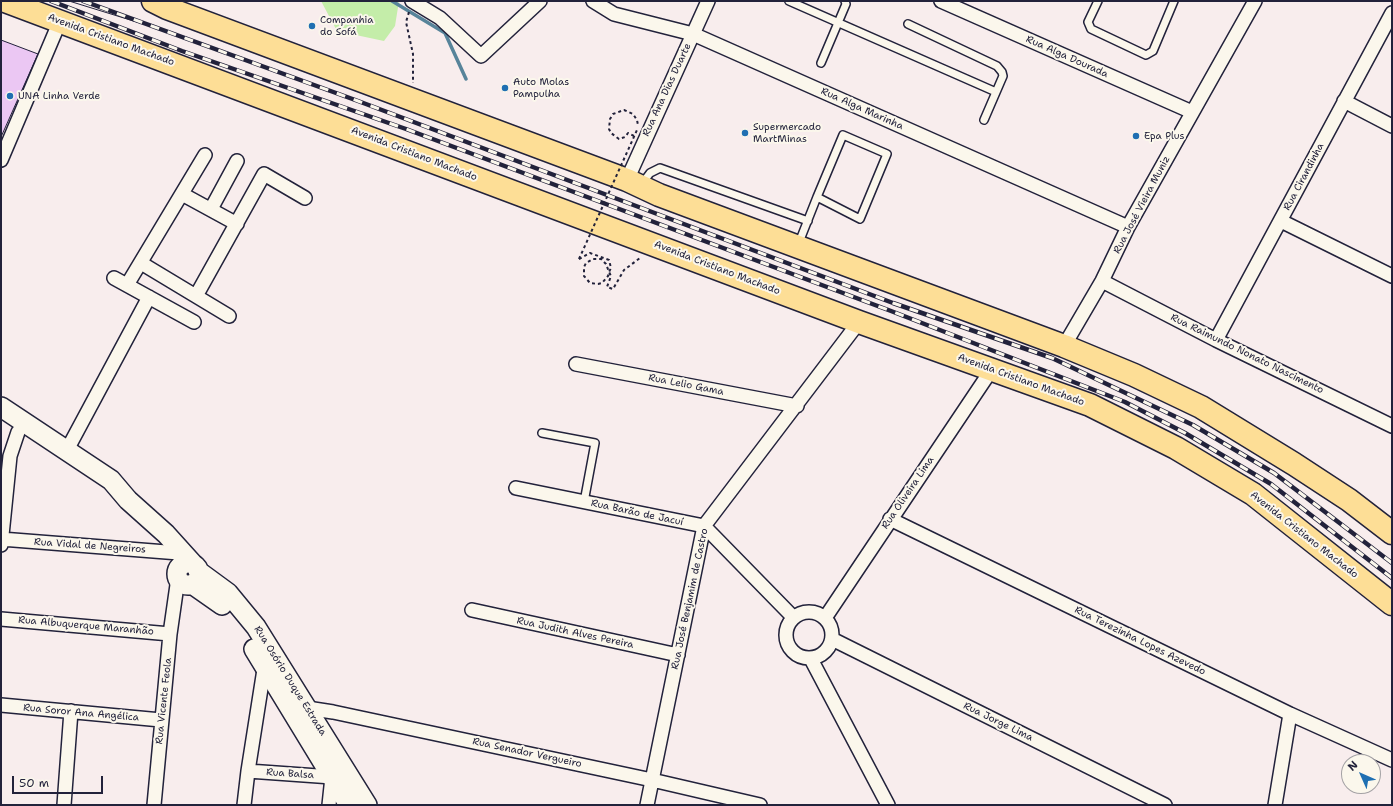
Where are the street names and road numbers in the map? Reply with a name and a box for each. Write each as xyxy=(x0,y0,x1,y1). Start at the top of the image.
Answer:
street label: Avenida Cristiano Machado xyxy=(46,11,176,69)
street label: Rua Alga Dourada xyxy=(1024,33,1110,81)
street label: Rua Ana Dias Duarte xyxy=(640,42,694,138)
street label: Rua Alga Marinha xyxy=(819,85,905,133)
street label: Avenida Cristiano Machado xyxy=(349,124,479,184)
street label: Rua Cirandinha xyxy=(1281,141,1327,213)
street label: Rua José Vieira Muniz xyxy=(1111,154,1173,256)
street label: Avenida Cristiano Machado xyxy=(652,238,782,298)
street label: Rua Raimundo Nonato Nascimento xyxy=(1168,312,1326,396)
street label: Avenida Cristiano Machado xyxy=(956,351,1086,409)
street label: Rua Lelio Gama xyxy=(647,372,725,398)
street label: Rua Oliveira Lima xyxy=(879,455,937,531)
street label: Avenida Cristiano Machado xyxy=(1248,489,1360,581)
street label: Rua Barão de Jacuí xyxy=(590,497,684,529)
street label: Rua José Benjamim de Castro xyxy=(669,527,711,671)
street label: Rua Vidal de Negreiros xyxy=(34,536,146,556)
street label: Rua Terezinha Lopes Azevedo xyxy=(1073,604,1207,678)
street label: Rua Albuquerque Maranhão xyxy=(18,614,154,638)
street label: Rua Judith Alves Pereira xyxy=(515,615,635,651)
street label: Rua Osório Duque Estrada xyxy=(251,624,329,738)
street label: Rua Vicente Feola xyxy=(153,657,175,745)
street label: Rua Jorge Lima xyxy=(961,700,1035,744)
street label: Rua Soror Ana Angélica xyxy=(23,702,139,724)
street label: Rua Senador Vergueiro xyxy=(471,736,583,770)
street label: Rua Balsa xyxy=(266,766,314,782)

